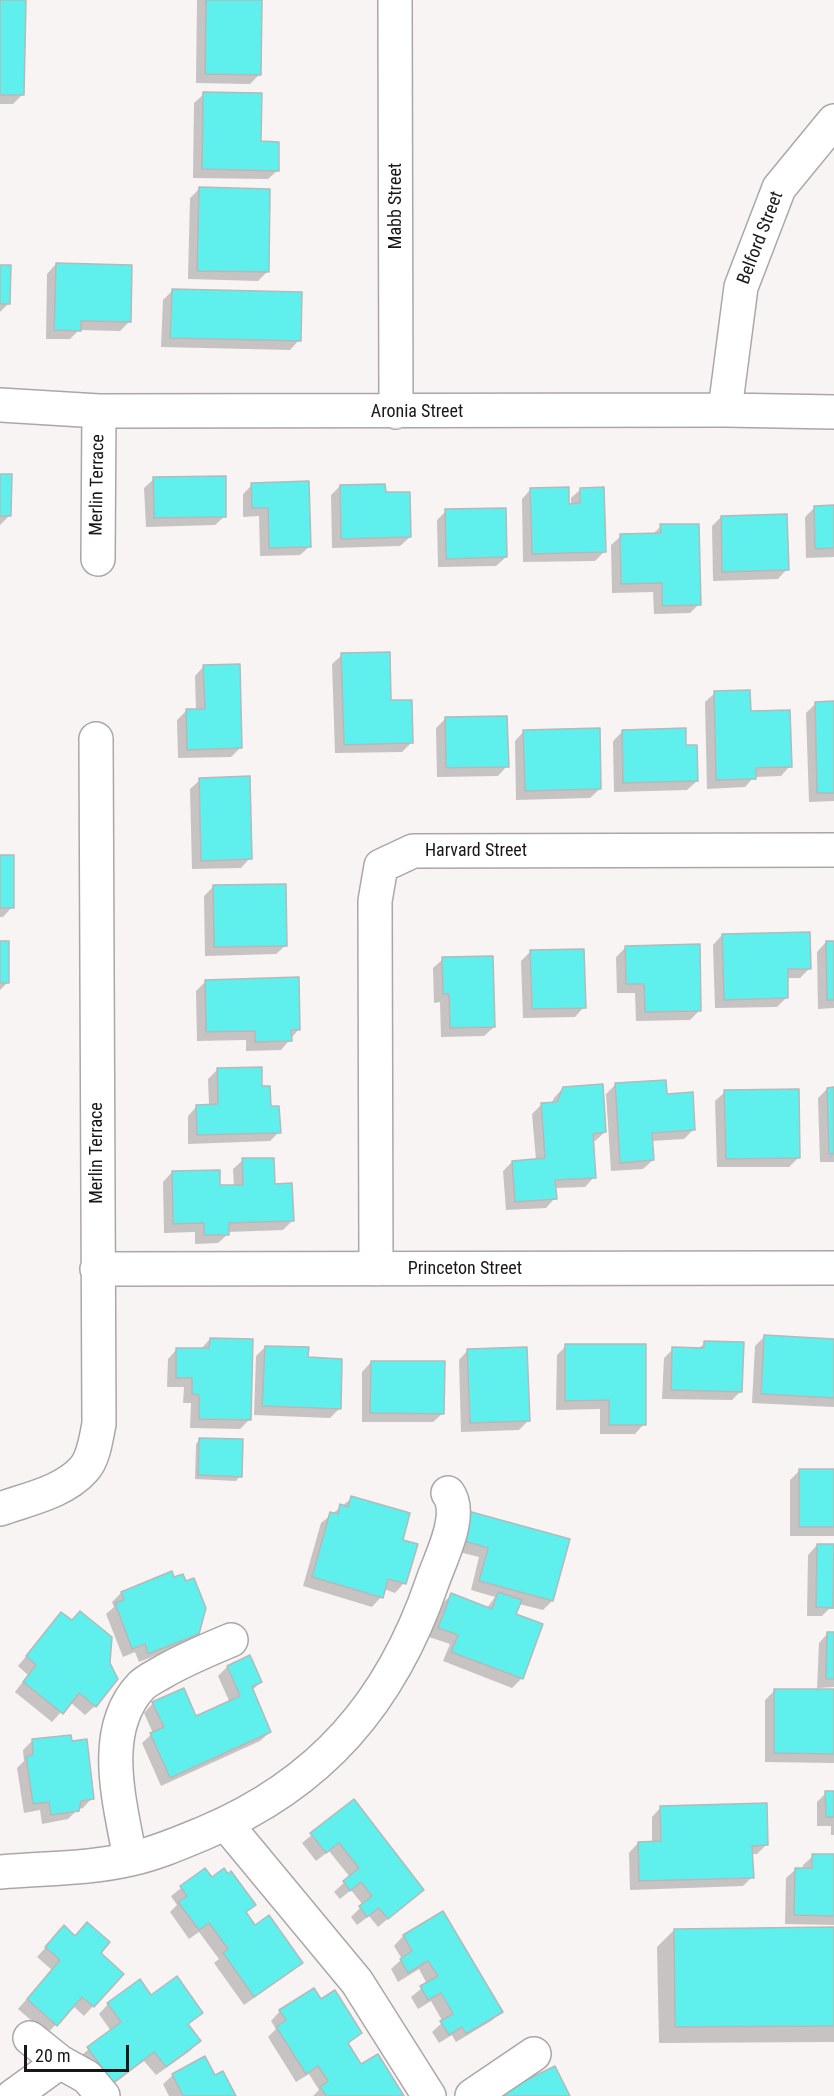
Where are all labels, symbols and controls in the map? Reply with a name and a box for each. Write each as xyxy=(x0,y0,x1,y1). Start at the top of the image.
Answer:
street label: Mabb Street xyxy=(385,163,407,249)
street label: Belford Street xyxy=(733,189,789,287)
street label: Aronia Street xyxy=(371,401,463,423)
street label: Merlin Terrace xyxy=(86,434,110,536)
street label: Harvard Street xyxy=(425,840,527,862)
street label: Merlin Terrace xyxy=(86,1102,108,1204)
street label: Princeton Street xyxy=(408,1258,522,1280)
scale bar xyxy=(27,2033,132,2071)
text: 20 m xyxy=(35,2045,70,2066)

